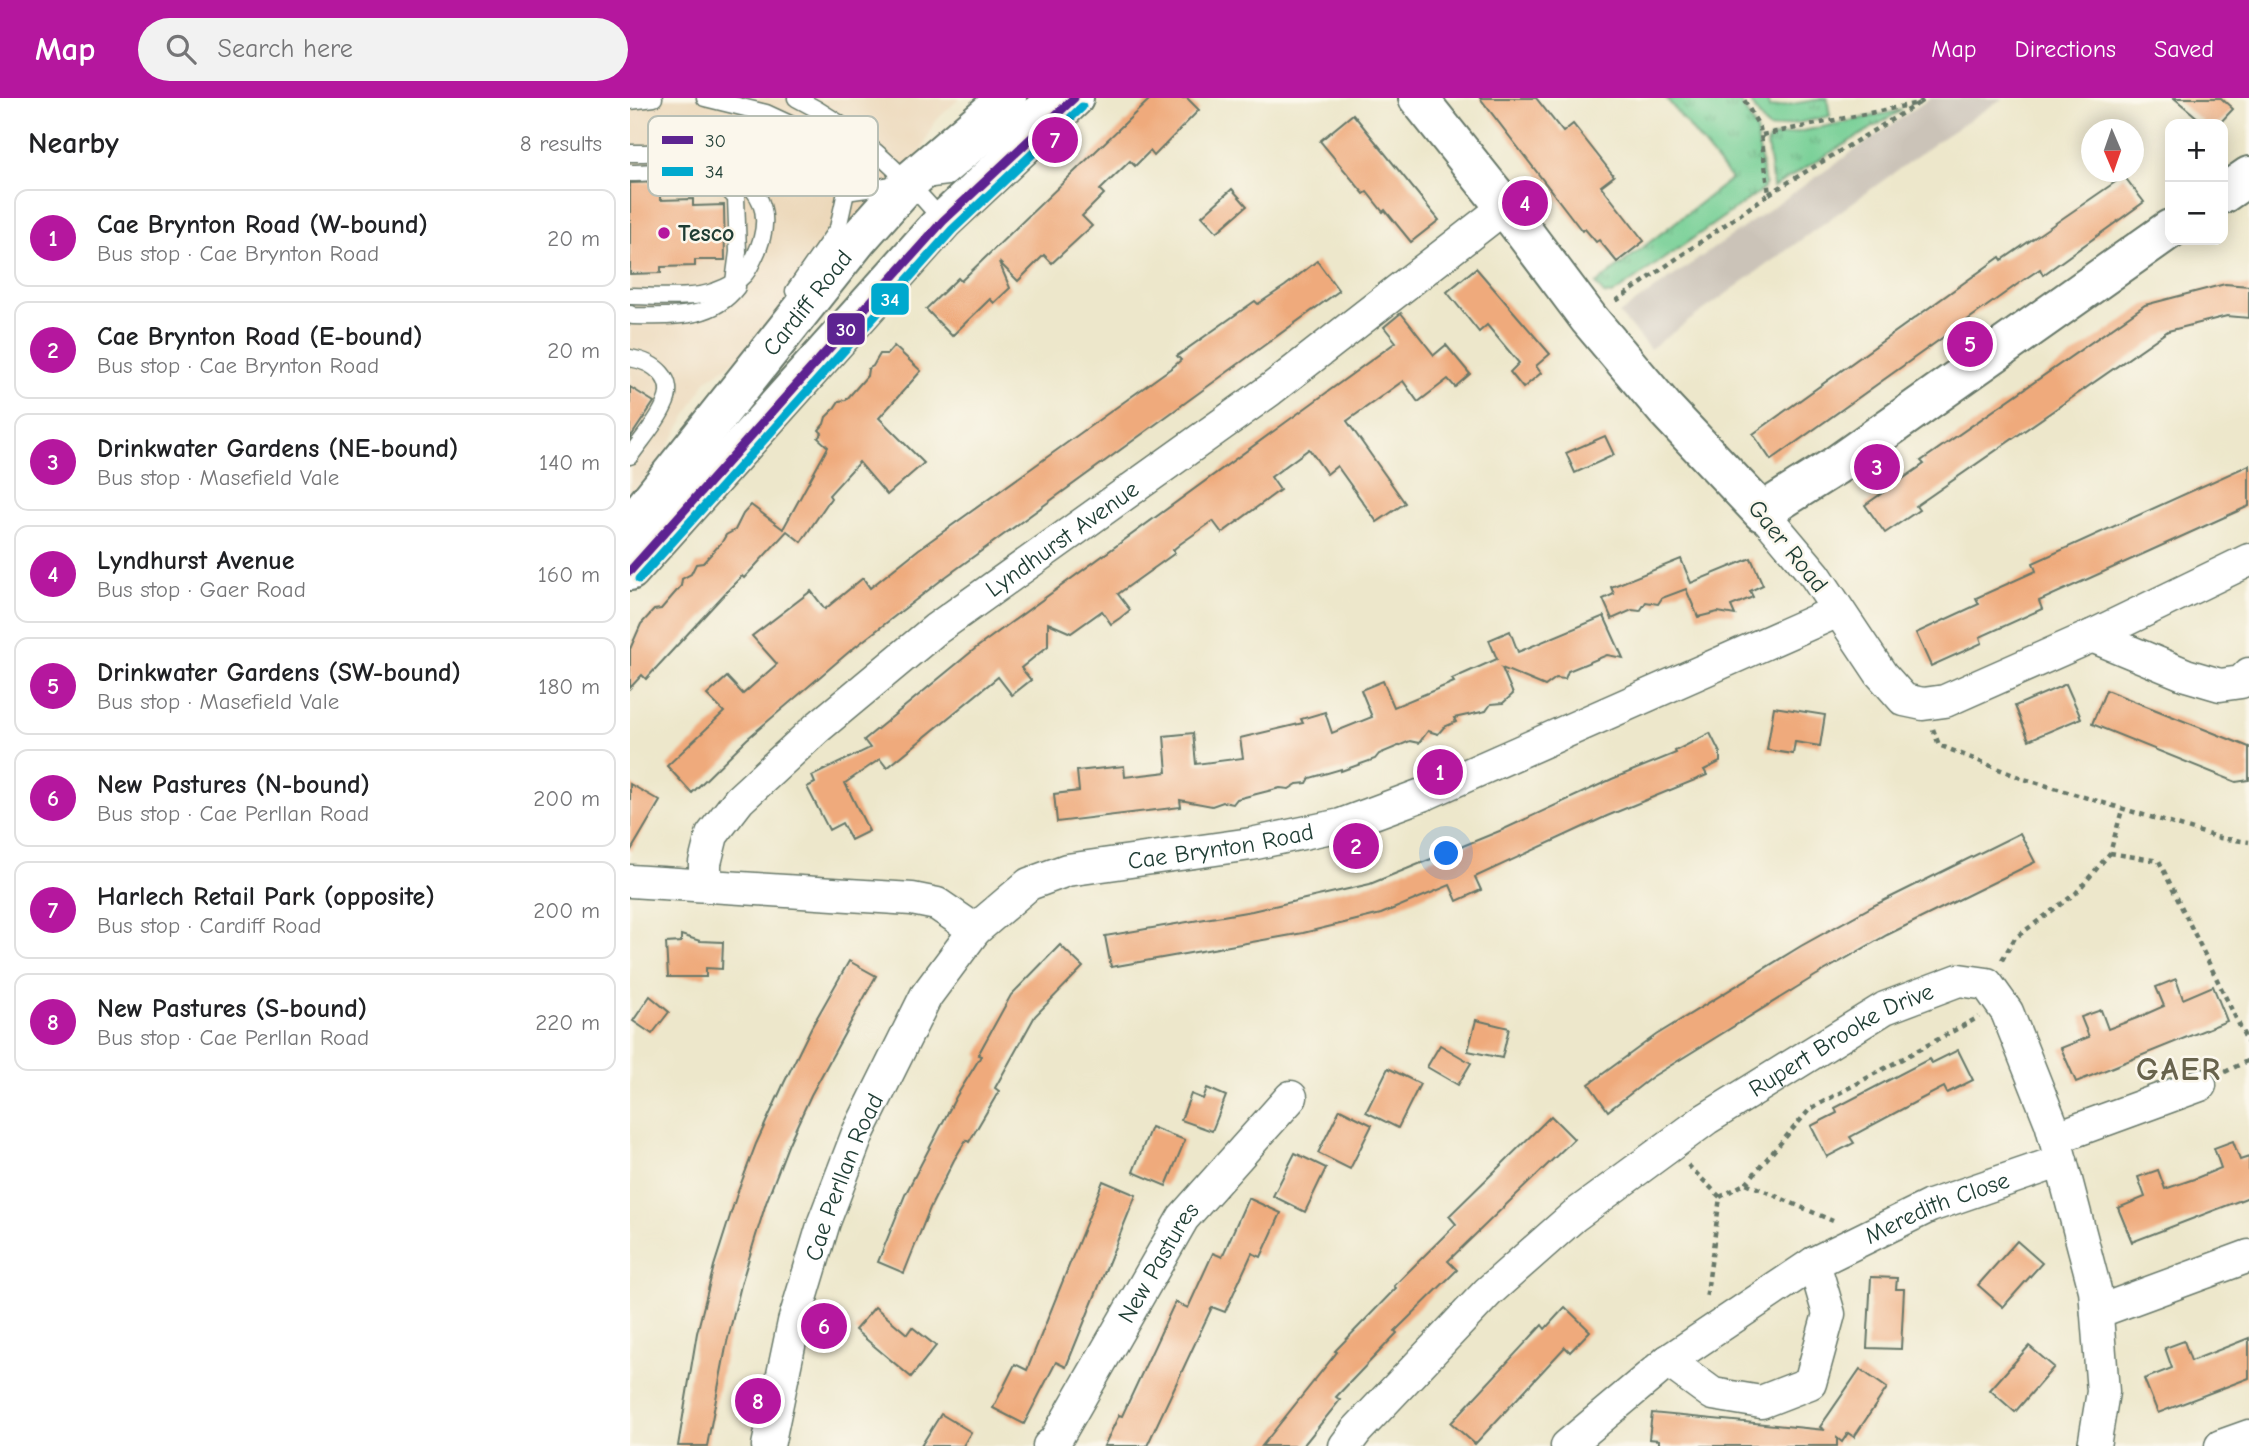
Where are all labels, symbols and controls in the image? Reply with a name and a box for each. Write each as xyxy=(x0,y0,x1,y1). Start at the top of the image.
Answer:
search box xyxy=(138,18,628,81)
text: Map xyxy=(35,30,96,68)
icon: search xyxy=(162,30,200,68)
text: Search here xyxy=(218,34,353,64)
text: Map xyxy=(1931,35,1977,63)
text: Directions xyxy=(2015,35,2116,63)
text: Saved xyxy=(2154,35,2214,63)
pin: 7 xyxy=(1032,114,1078,166)
legend xyxy=(648,116,878,196)
north arrow xyxy=(2081,119,2144,182)
map controls xyxy=(2165,119,2228,245)
button: + xyxy=(2165,119,2228,182)
text: Nearby xyxy=(28,126,119,161)
text: 8 results xyxy=(520,130,602,157)
text: 30 xyxy=(705,130,726,152)
text: 34 xyxy=(705,161,724,183)
pin: 4 xyxy=(1502,177,1548,229)
button: − xyxy=(2165,182,2228,245)
text: Cae Brynton Road (W-bound) xyxy=(97,210,428,240)
place label: Tesco xyxy=(678,219,734,247)
text: 1 xyxy=(48,225,58,252)
text: 20 m xyxy=(547,225,600,252)
marker: Tesco xyxy=(656,225,672,241)
text: Bus stop · Cae Brynton Road xyxy=(97,240,379,267)
street label: Cardiff Road xyxy=(757,244,858,362)
line badge: 34 xyxy=(870,282,910,316)
text: 34 xyxy=(881,289,899,311)
line badge: 30 xyxy=(826,312,866,346)
pin: 5 xyxy=(1947,318,1993,370)
text: 30 xyxy=(836,319,856,341)
text: Cae Brynton Road (E-bound) xyxy=(97,322,422,352)
text: 2 xyxy=(47,337,59,364)
text: 20 m xyxy=(547,337,600,364)
text: Bus stop · Cae Brynton Road xyxy=(97,352,379,379)
text: Drinkwater Gardens (NE-bound) xyxy=(97,434,458,464)
pin: 3 xyxy=(1854,441,1900,493)
text: 3 xyxy=(47,449,59,476)
text: 140 m xyxy=(539,449,600,476)
text: Bus stop · Masefield Vale xyxy=(97,464,339,491)
street label: Lyndhurst Avenue xyxy=(980,475,1144,603)
street label: Gaer Road xyxy=(1742,494,1834,598)
text: Lyndhurst Avenue xyxy=(97,546,295,576)
text: 4 xyxy=(48,561,58,588)
text: 160 m xyxy=(538,561,600,588)
text: Bus stop · Gaer Road xyxy=(97,576,306,603)
text: Drinkwater Gardens (SW-bound) xyxy=(97,658,461,688)
text: 5 xyxy=(47,673,59,700)
text: 180 m xyxy=(538,673,600,700)
text: Bus stop · Masefield Vale xyxy=(97,688,339,715)
pin: 1 xyxy=(1417,746,1463,798)
text: New Pastures (N-bound) xyxy=(97,770,370,800)
text: 6 xyxy=(47,785,59,812)
text: 200 m xyxy=(533,785,600,812)
text: Bus stop · Cae Perllan Road xyxy=(97,800,369,827)
street label: Cae Brynton Road xyxy=(1126,817,1316,875)
pin: 2 xyxy=(1333,820,1379,872)
your location xyxy=(1429,836,1463,870)
text: Harlech Retail Park (opposite) xyxy=(97,882,435,912)
text: 7 xyxy=(48,897,58,924)
text: 200 m xyxy=(533,897,600,924)
text: Bus stop · Cardiff Road xyxy=(97,912,322,939)
street label: Rupert Brooke Drive xyxy=(1744,977,1937,1103)
text: New Pastures (S-bound) xyxy=(97,994,367,1024)
text: 8 xyxy=(47,1009,59,1036)
text: 220 m xyxy=(535,1009,600,1036)
text: Bus stop · Cae Perllan Road xyxy=(97,1024,369,1051)
district label: GAER xyxy=(2136,1051,2222,1088)
street label: Cae Perllan Road xyxy=(799,1089,889,1264)
street label: Meredith Close xyxy=(1860,1166,2013,1250)
street label: New Pastures xyxy=(1112,1196,1205,1328)
pin: 6 xyxy=(801,1300,847,1352)
pin: 8 xyxy=(735,1375,781,1427)

